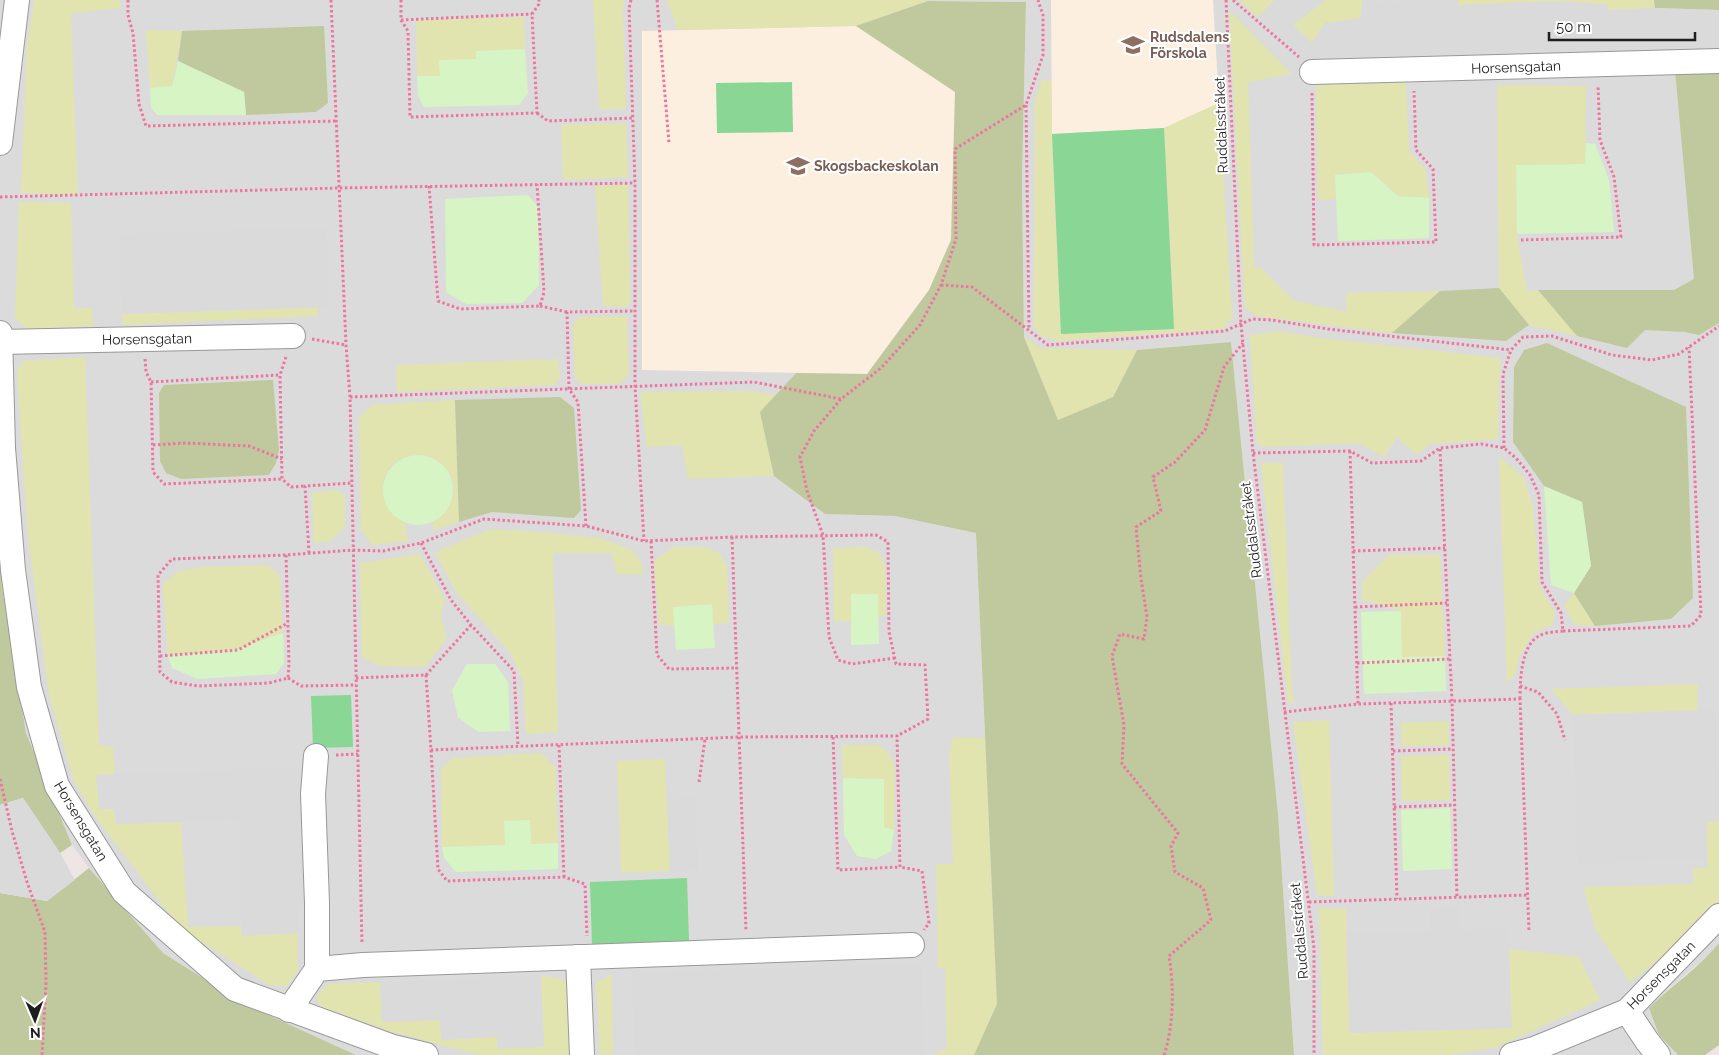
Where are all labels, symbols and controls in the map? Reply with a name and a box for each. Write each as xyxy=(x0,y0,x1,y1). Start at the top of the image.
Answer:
scale bar xyxy=(1549,10,1695,42)
text: 50 m xyxy=(1556,18,1591,36)
place label: Rudsdalens Förskola xyxy=(1150,29,1229,61)
school or university icon: Rudsdalens Förskola xyxy=(1120,32,1146,58)
street label: Horsensgatan xyxy=(1471,57,1561,77)
street label: Ruddalsstråket xyxy=(1211,76,1231,174)
school or university icon: Skogsbackeskolan xyxy=(785,153,811,179)
place label: Skogsbackeskolan xyxy=(814,158,939,174)
street label: Horsensgatan xyxy=(102,330,192,348)
street label: Ruddalsstråket xyxy=(1237,481,1265,579)
street label: Horsensgatan xyxy=(51,778,111,864)
street label: Ruddalsstråket xyxy=(1287,882,1311,980)
street label: Horsensgatan xyxy=(1623,937,1699,1013)
north arrow xyxy=(10,995,60,1045)
text: N xyxy=(30,1025,41,1041)

